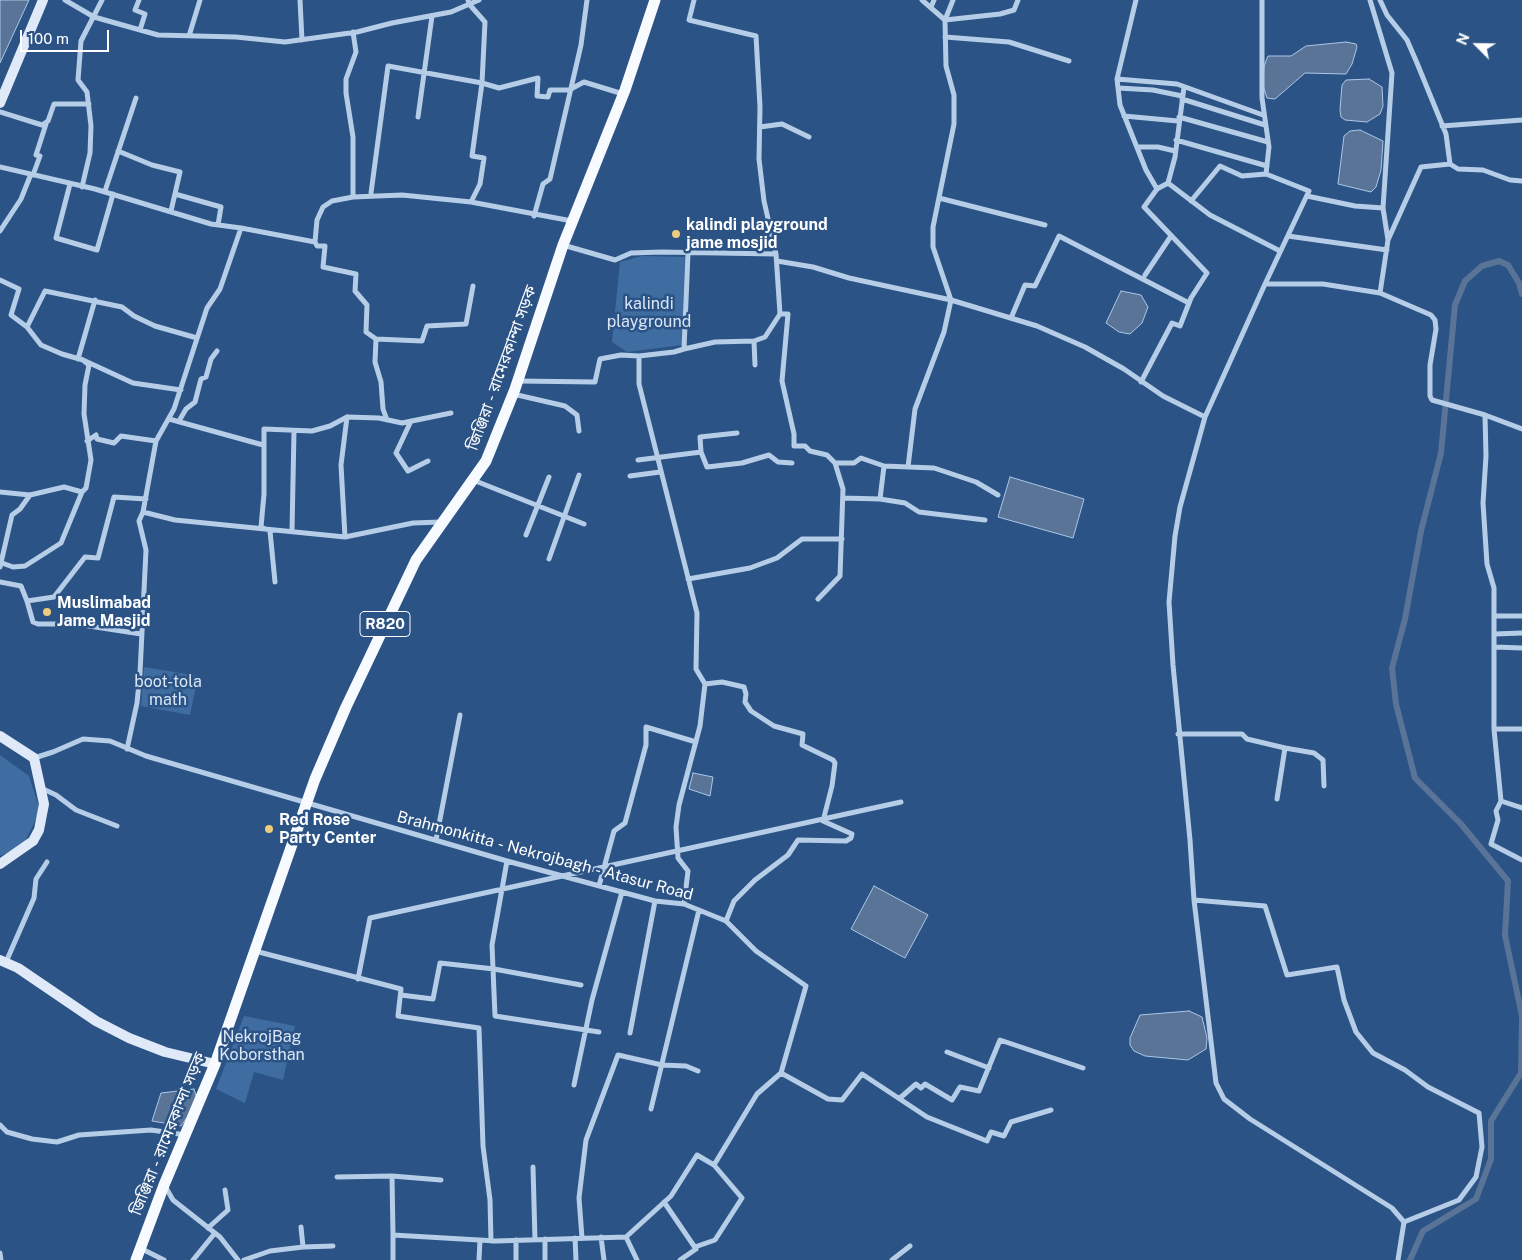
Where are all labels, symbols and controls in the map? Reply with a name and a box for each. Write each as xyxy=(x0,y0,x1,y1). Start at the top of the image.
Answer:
scale bar xyxy=(22,20,111,52)
north arrow xyxy=(1452,20,1502,70)
text: 100 m xyxy=(28,30,69,47)
text: N xyxy=(1454,31,1473,47)
place label: kalindi playground jame mosjid xyxy=(686,215,828,253)
marker: kalindi playground jame mosjid xyxy=(670,228,682,240)
street label: জিঞ্জিরা - রামেরকান্দা সড়ক xyxy=(463,283,541,453)
park label: kalindi playground xyxy=(607,294,691,332)
place label: Muslimabad Jame Masjid xyxy=(57,593,151,631)
marker: Muslimabad Jame Masjid xyxy=(41,606,53,618)
road number: R820 xyxy=(360,612,410,636)
park label: boot-tola math xyxy=(134,672,202,710)
street label: Brahmonkitta - Nekrojbagh - Atasur Road xyxy=(395,807,695,905)
place label: Red Rose Party Center xyxy=(279,810,376,848)
marker: Red Rose Party Center xyxy=(263,823,275,835)
park label: NekrojBag Koborsthan xyxy=(219,1027,305,1065)
street label: জিঞ্জিরা - রামেরকান্দা সড়ক xyxy=(126,1050,210,1218)

